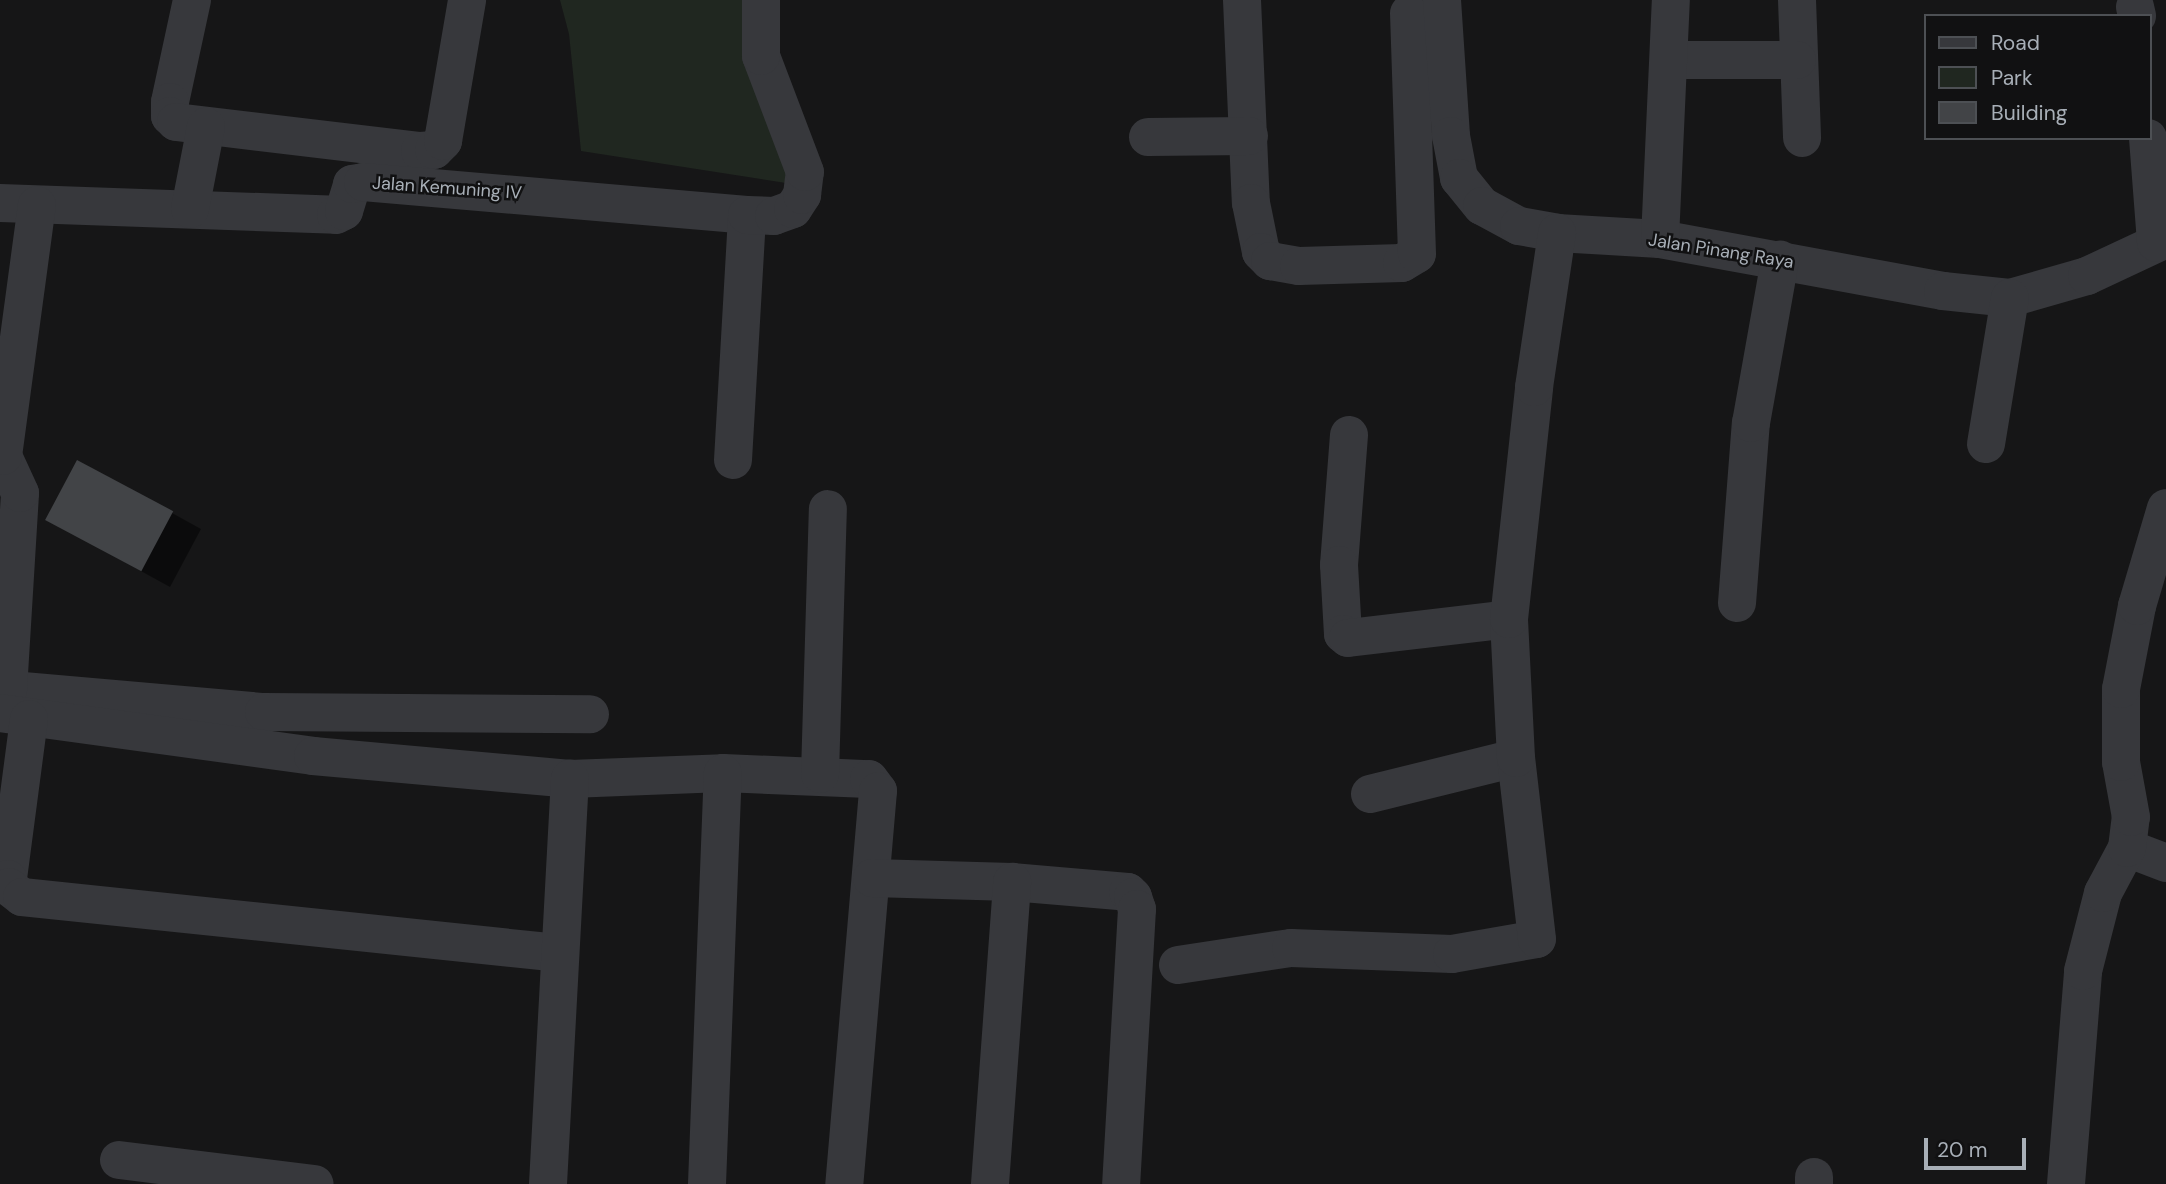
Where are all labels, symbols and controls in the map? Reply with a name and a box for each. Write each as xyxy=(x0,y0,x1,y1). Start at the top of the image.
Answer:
legend xyxy=(1924,14,2152,140)
text: Road xyxy=(1991,29,2040,57)
text: Park xyxy=(1991,64,2032,92)
text: Building xyxy=(1991,99,2067,127)
street label: Jalan Kemuning IV xyxy=(371,172,523,204)
street label: Jalan Pinang Raya xyxy=(1647,229,1795,273)
scale bar xyxy=(1928,1124,2030,1168)
text: 20 m xyxy=(1937,1136,1988,1164)

